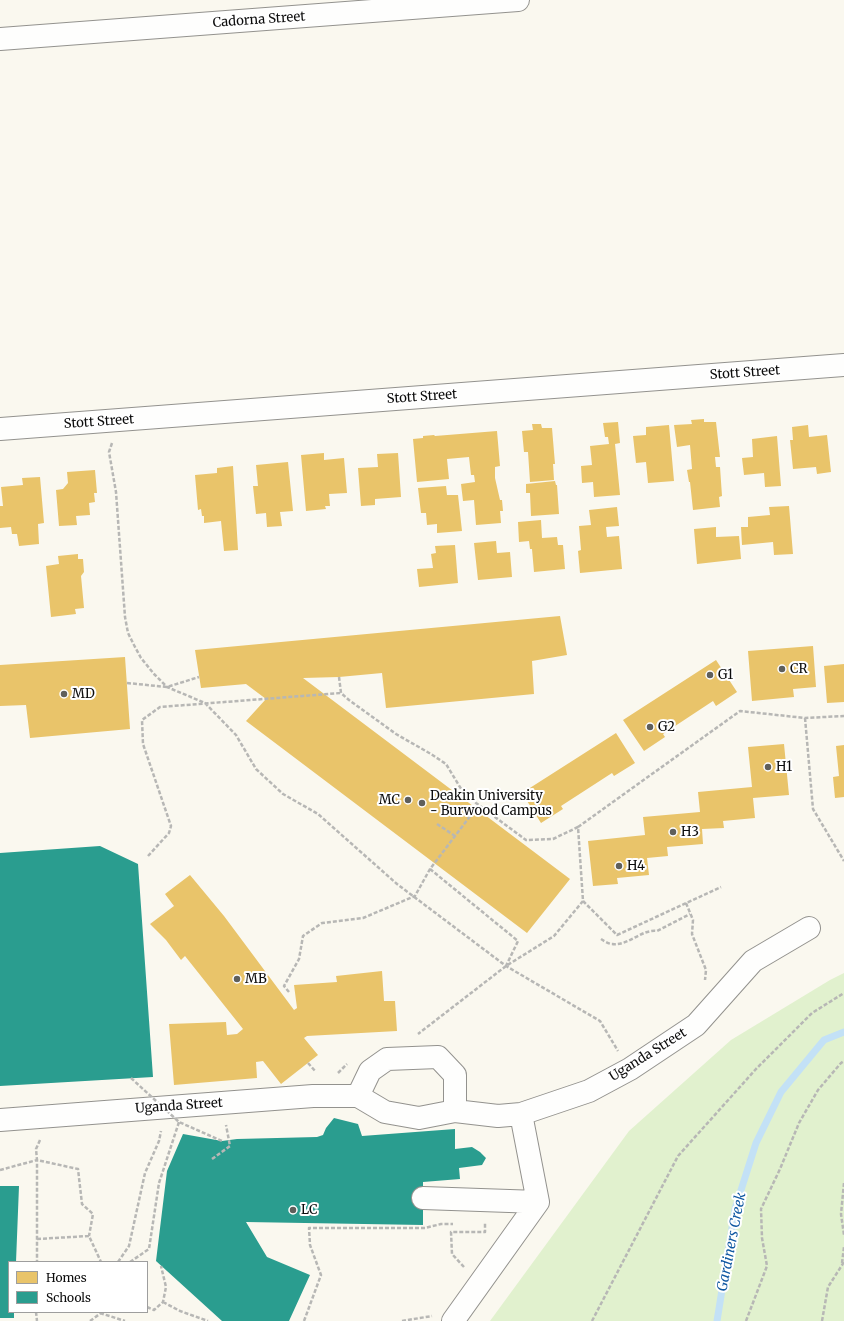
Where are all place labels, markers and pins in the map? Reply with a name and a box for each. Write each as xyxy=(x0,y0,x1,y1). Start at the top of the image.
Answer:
place label: CR xyxy=(790,661,808,677)
marker: CR xyxy=(777,664,787,674)
place label: G1 xyxy=(718,667,733,683)
marker: G1 xyxy=(705,670,715,680)
place label: MD xyxy=(72,686,95,702)
marker: MD xyxy=(59,689,69,699)
place label: G2 xyxy=(658,719,675,735)
marker: G2 xyxy=(645,722,655,732)
place label: H1 xyxy=(776,759,792,775)
marker: H1 xyxy=(763,762,773,772)
place label: Deakin University - Burwood Campus xyxy=(430,788,552,819)
place label: MC xyxy=(379,792,400,808)
marker: MC xyxy=(403,795,413,805)
marker: Deakin University - Burwood Campus xyxy=(417,798,427,808)
place label: H3 xyxy=(681,824,699,840)
marker: H3 xyxy=(668,827,678,837)
place label: H4 xyxy=(627,858,645,874)
marker: H4 xyxy=(614,861,624,871)
place label: MB xyxy=(245,971,267,987)
marker: MB xyxy=(232,974,242,984)
place label: LC xyxy=(301,1202,318,1218)
marker: LC xyxy=(288,1205,298,1215)

